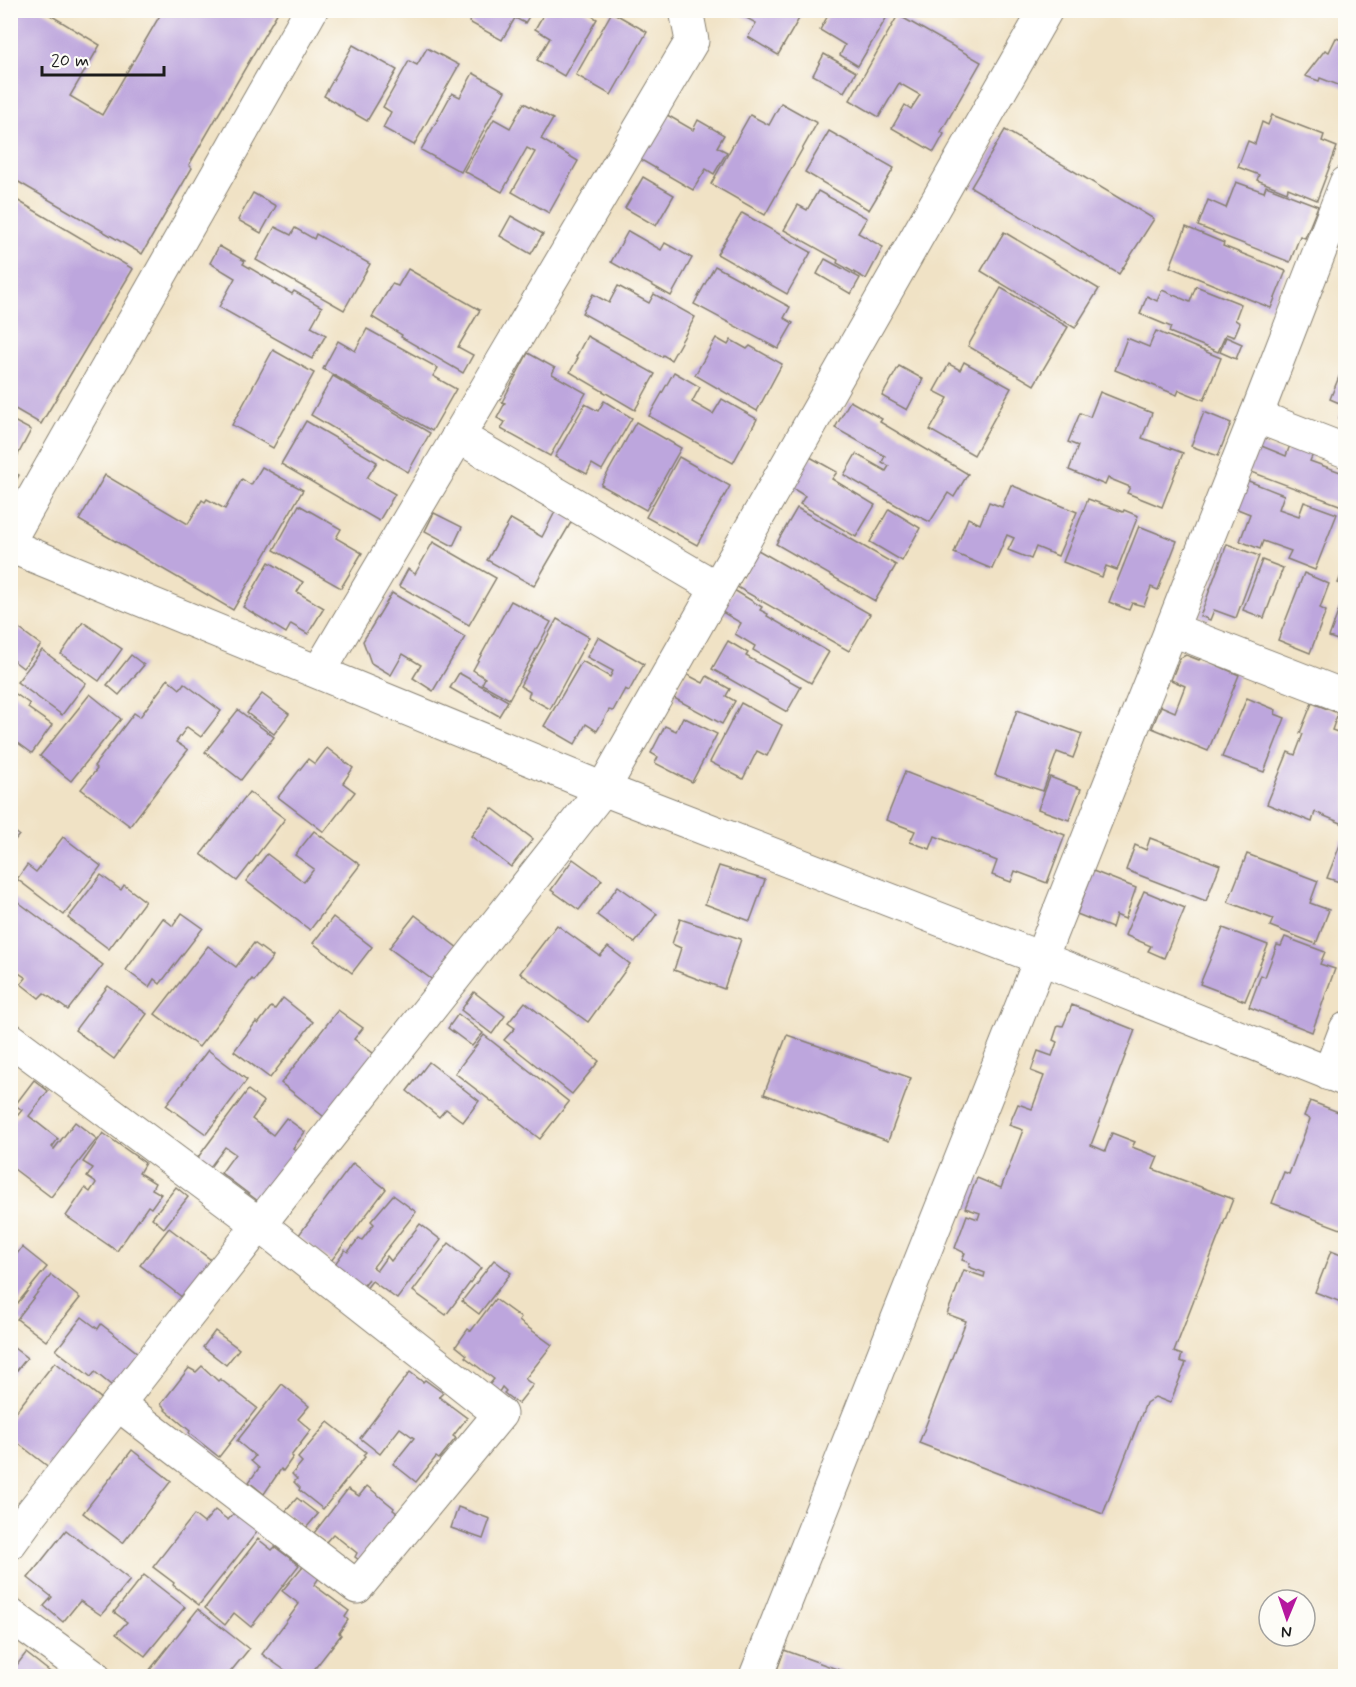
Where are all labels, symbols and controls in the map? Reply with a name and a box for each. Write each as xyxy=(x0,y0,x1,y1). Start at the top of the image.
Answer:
scale bar xyxy=(42,39,164,77)
text: 20 m xyxy=(51,49,89,73)
north arrow xyxy=(1257,1588,1317,1648)
text: N xyxy=(1281,1621,1292,1642)

